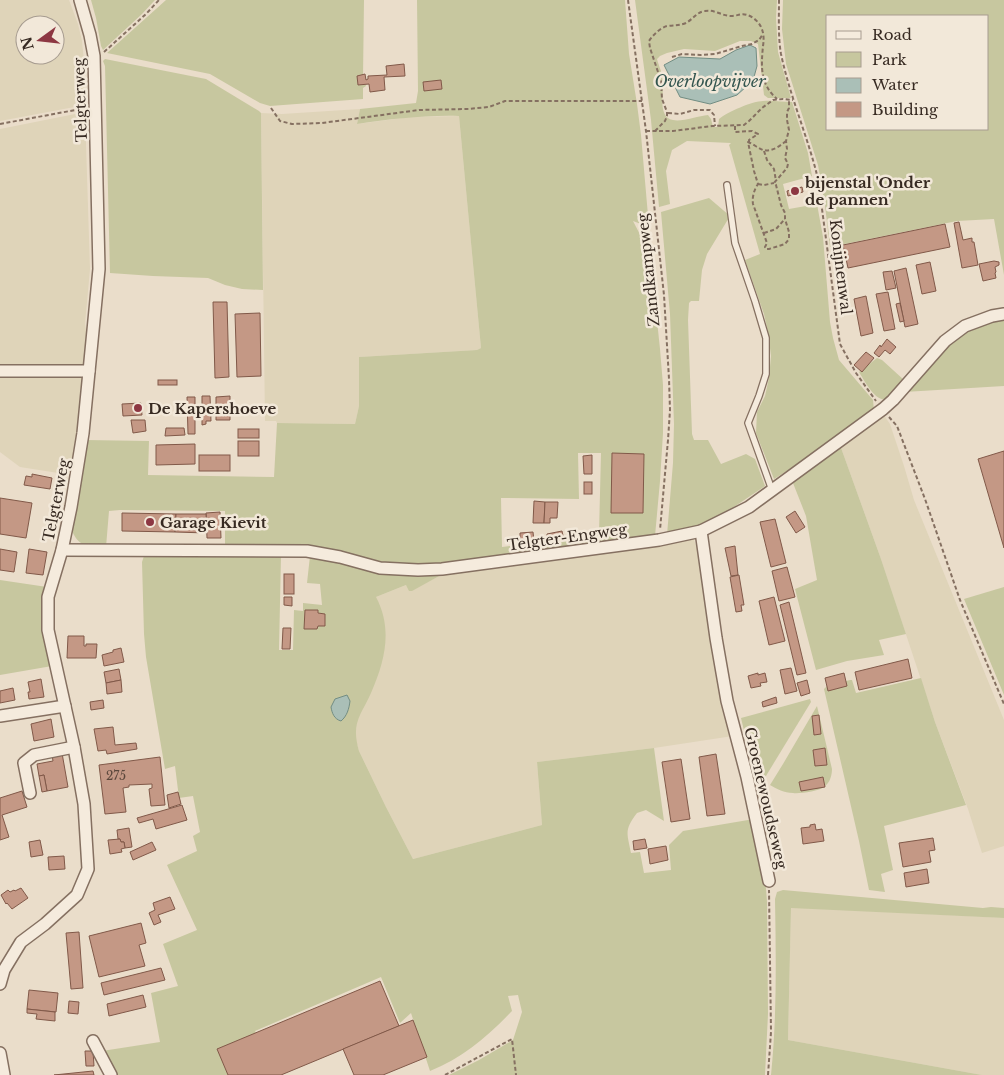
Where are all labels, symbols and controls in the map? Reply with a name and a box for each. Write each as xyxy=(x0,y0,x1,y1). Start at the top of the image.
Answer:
north arrow xyxy=(15,15,65,65)
legend xyxy=(826,15,989,130)
text: Road xyxy=(872,25,912,44)
text: N xyxy=(17,35,38,52)
text: Park xyxy=(872,50,908,69)
street label: Telgterweg xyxy=(69,56,91,143)
water label: Overloopvijver xyxy=(654,71,766,91)
text: Water xyxy=(871,75,919,94)
text: Building xyxy=(872,100,939,119)
place label: bijenstal 'Onder de pannen' xyxy=(804,173,931,209)
marker: bijenstal 'Onder de pannen' xyxy=(789,185,801,197)
street label: Zandkampweg xyxy=(632,211,663,328)
street label: Konijnenwal xyxy=(826,218,856,316)
place label: De Kapershoeve xyxy=(148,399,276,418)
marker: De Kapershoeve xyxy=(132,402,144,414)
street label: Telgterweg xyxy=(39,456,74,543)
place label: Garage Kievit xyxy=(160,513,267,532)
marker: Garage Kievit xyxy=(144,516,156,528)
street label: Telgter-Engweg xyxy=(506,519,629,555)
street label: Groenewoudseweg xyxy=(740,725,792,872)
house number: 275 xyxy=(106,768,126,783)

